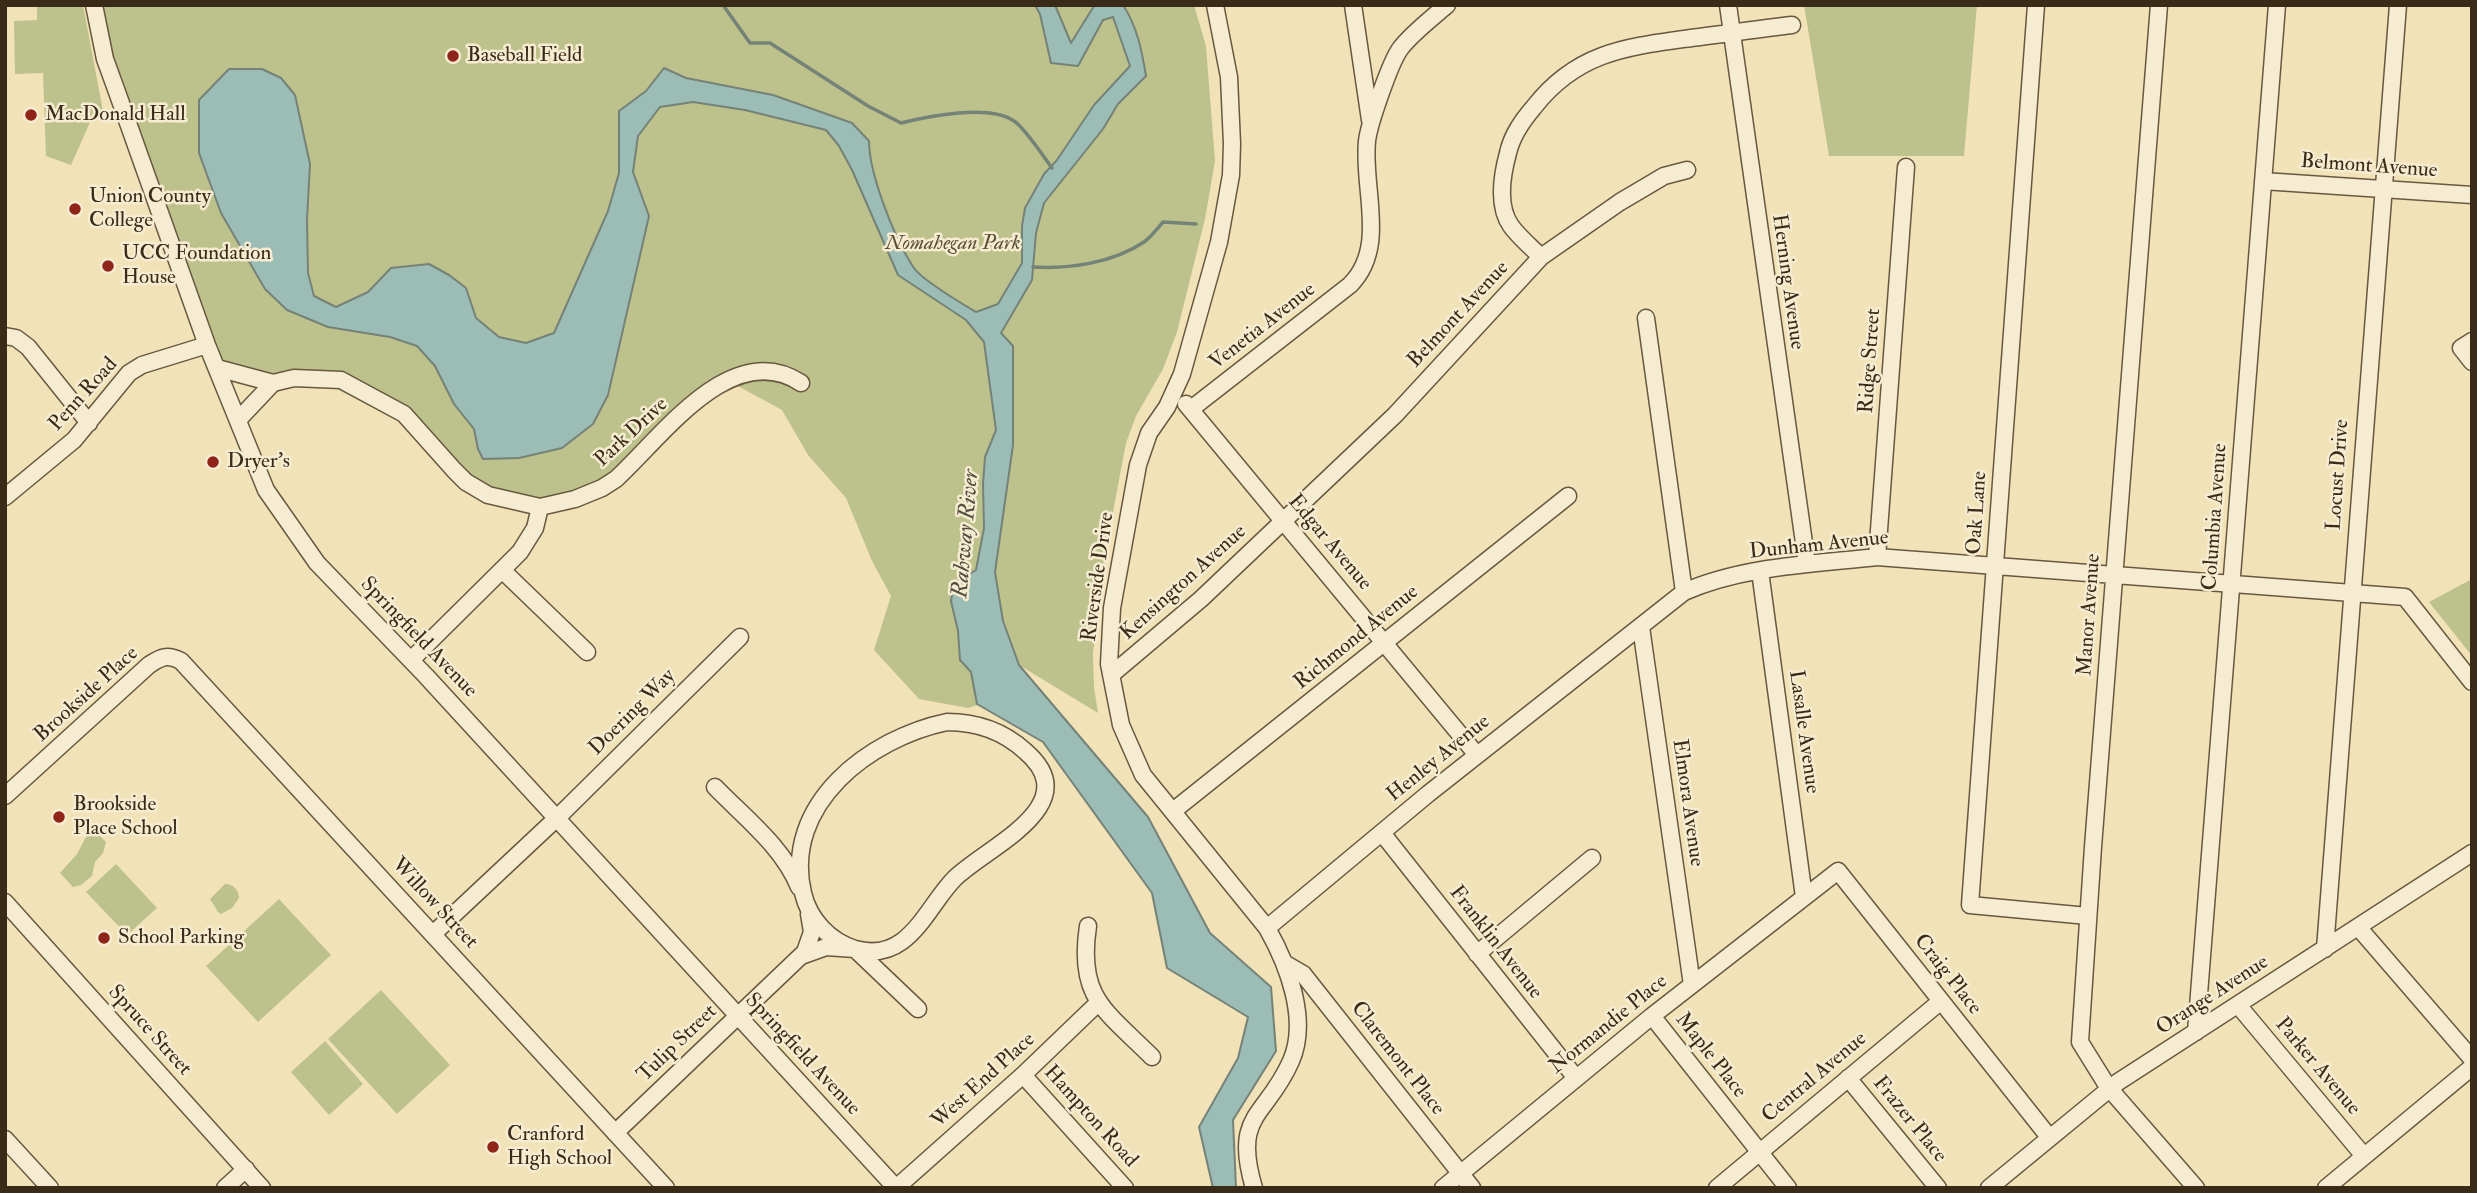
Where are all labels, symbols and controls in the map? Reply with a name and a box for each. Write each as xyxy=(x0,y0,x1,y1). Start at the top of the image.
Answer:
place label: Baseball Field xyxy=(467,43,582,69)
marker: Baseball Field xyxy=(445,48,461,64)
place label: MacDonald Hall xyxy=(45,102,186,128)
marker: MacDonald Hall xyxy=(23,107,39,123)
street label: Belmont Avenue xyxy=(2300,150,2438,184)
place label: Union County College xyxy=(89,184,211,234)
marker: Union County College xyxy=(67,201,83,217)
street label: Herning Avenue xyxy=(1765,213,1809,351)
park label: Nomahegan Park xyxy=(885,231,1021,257)
place label: UCC Foundation House xyxy=(122,241,271,291)
street label: Belmont Avenue xyxy=(1403,256,1515,374)
marker: UCC Foundation House xyxy=(100,258,116,274)
street label: Venetia Avenue xyxy=(1205,278,1321,376)
street label: Ridge Street xyxy=(1855,308,1887,414)
street label: Penn Road xyxy=(44,353,124,437)
street label: Park Drive xyxy=(590,393,674,473)
street label: Locust Drive xyxy=(2323,419,2355,531)
street label: Columbia Avenue xyxy=(2198,443,2234,591)
place label: Dryer's xyxy=(227,449,290,475)
marker: Dryer's xyxy=(205,454,221,470)
water label: Rahway River xyxy=(948,469,986,599)
street label: Oak Lane xyxy=(1963,470,1993,556)
street label: Edgar Avenue xyxy=(1282,490,1376,596)
street label: Riverside Drive xyxy=(1077,511,1121,643)
street label: Kensington Avenue xyxy=(1116,520,1252,646)
street label: Dunham Avenue xyxy=(1748,526,1890,566)
street label: Manor Avenue xyxy=(2073,553,2107,677)
street label: Springfield Avenue xyxy=(354,572,482,704)
street label: Richmond Avenue xyxy=(1290,580,1424,696)
street label: Brookside Place xyxy=(30,642,144,748)
street label: Doering Way xyxy=(584,664,682,762)
street label: Lasalle Avenue xyxy=(1782,669,1824,795)
street label: Henley Avenue xyxy=(1382,710,1496,808)
street label: Elmora Avenue xyxy=(1666,738,1708,868)
place label: Brookside Place School xyxy=(73,792,178,842)
marker: Brookside Place School xyxy=(51,809,67,825)
street label: Willow Street xyxy=(385,853,483,955)
street label: Franklin Avenue xyxy=(1443,881,1547,1005)
place label: School Parking xyxy=(118,925,244,951)
marker: School Parking xyxy=(96,930,112,946)
street label: Craig Place xyxy=(1908,930,1986,1020)
street label: Orange Avenue xyxy=(2152,950,2274,1042)
street label: Normandie Place xyxy=(1545,970,1673,1080)
street label: Spruce Street xyxy=(102,981,196,1081)
street label: Springfield Avenue xyxy=(739,989,865,1121)
street label: Claremont Place xyxy=(1345,997,1449,1121)
street label: Tulip Street xyxy=(633,1000,723,1088)
street label: Maple Place xyxy=(1669,1008,1751,1104)
street label: Parker Avenue xyxy=(2269,1013,2365,1121)
street label: Central Avenue xyxy=(1758,1027,1872,1129)
street label: West End Place xyxy=(927,1028,1041,1134)
street label: Hampton Road xyxy=(1038,1061,1142,1173)
street label: Frazer Place xyxy=(1867,1072,1951,1168)
place label: Cranford High School xyxy=(507,1122,612,1172)
marker: Cranford High School xyxy=(485,1139,501,1155)

